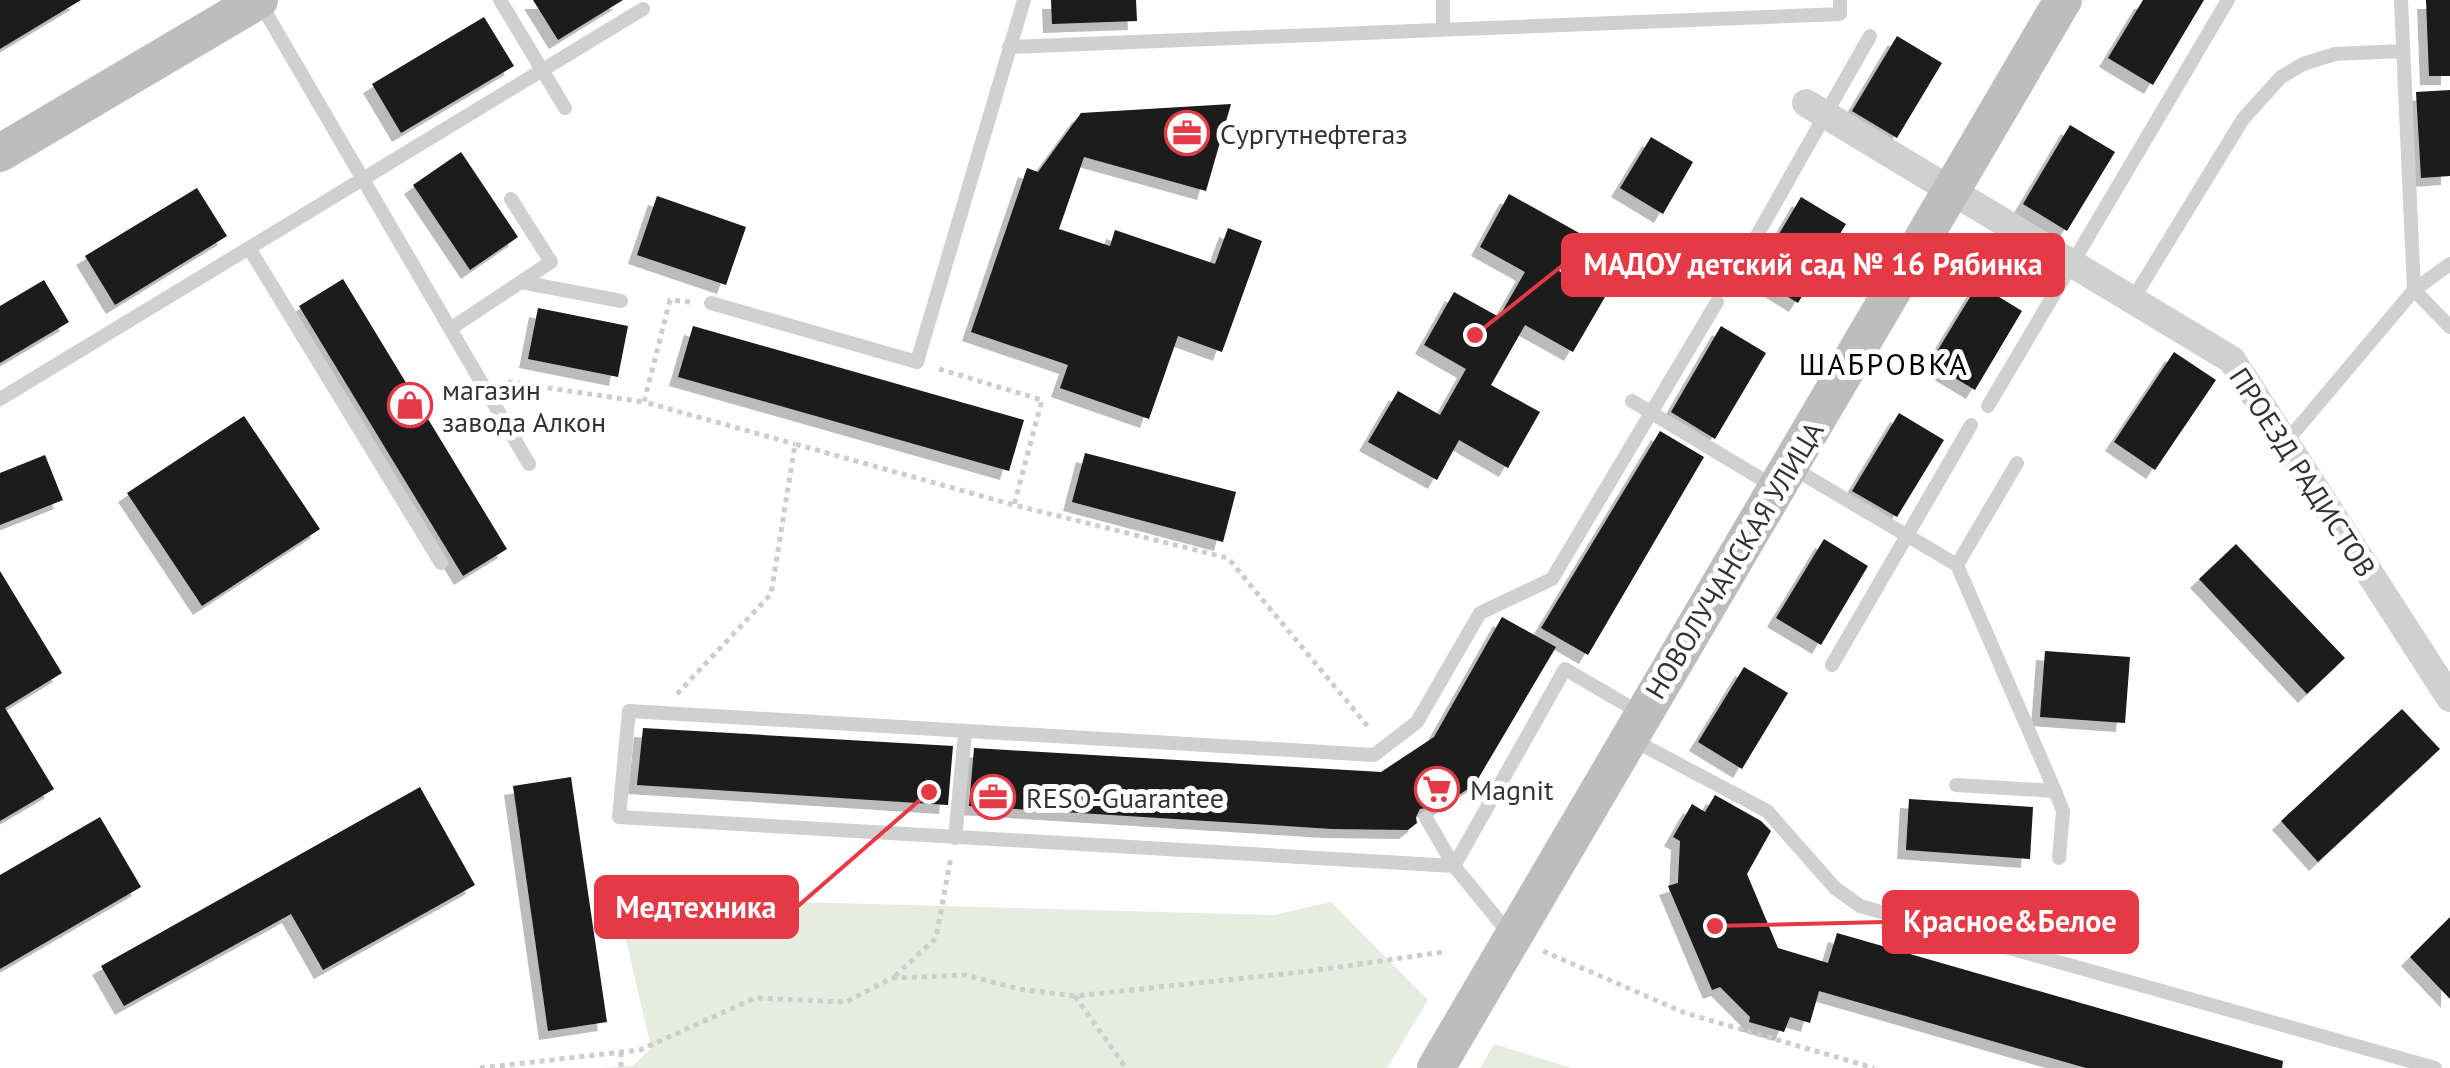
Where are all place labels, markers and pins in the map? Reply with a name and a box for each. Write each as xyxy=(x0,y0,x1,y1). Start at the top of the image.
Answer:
office icon: Сургутнефтегаз xyxy=(1164,110,1210,156)
place label: Сургутнефтегаз xyxy=(1220,115,1408,152)
callout: МАДОУ детский сад № 16 Рябинка xyxy=(1563,235,2063,295)
place label: магазин завода Алкон xyxy=(442,371,606,440)
shop icon: магазин завода Алкон xyxy=(387,382,433,428)
supermarket icon: Magnit xyxy=(1414,766,1460,812)
place label: Magnit xyxy=(1470,771,1554,808)
office icon: RESO-Guarantee xyxy=(970,774,1016,820)
place label: RESO-Guarantee xyxy=(1026,779,1224,816)
callout: Медтехника xyxy=(596,877,797,937)
callout: Красное&Белое xyxy=(1884,892,2137,952)

